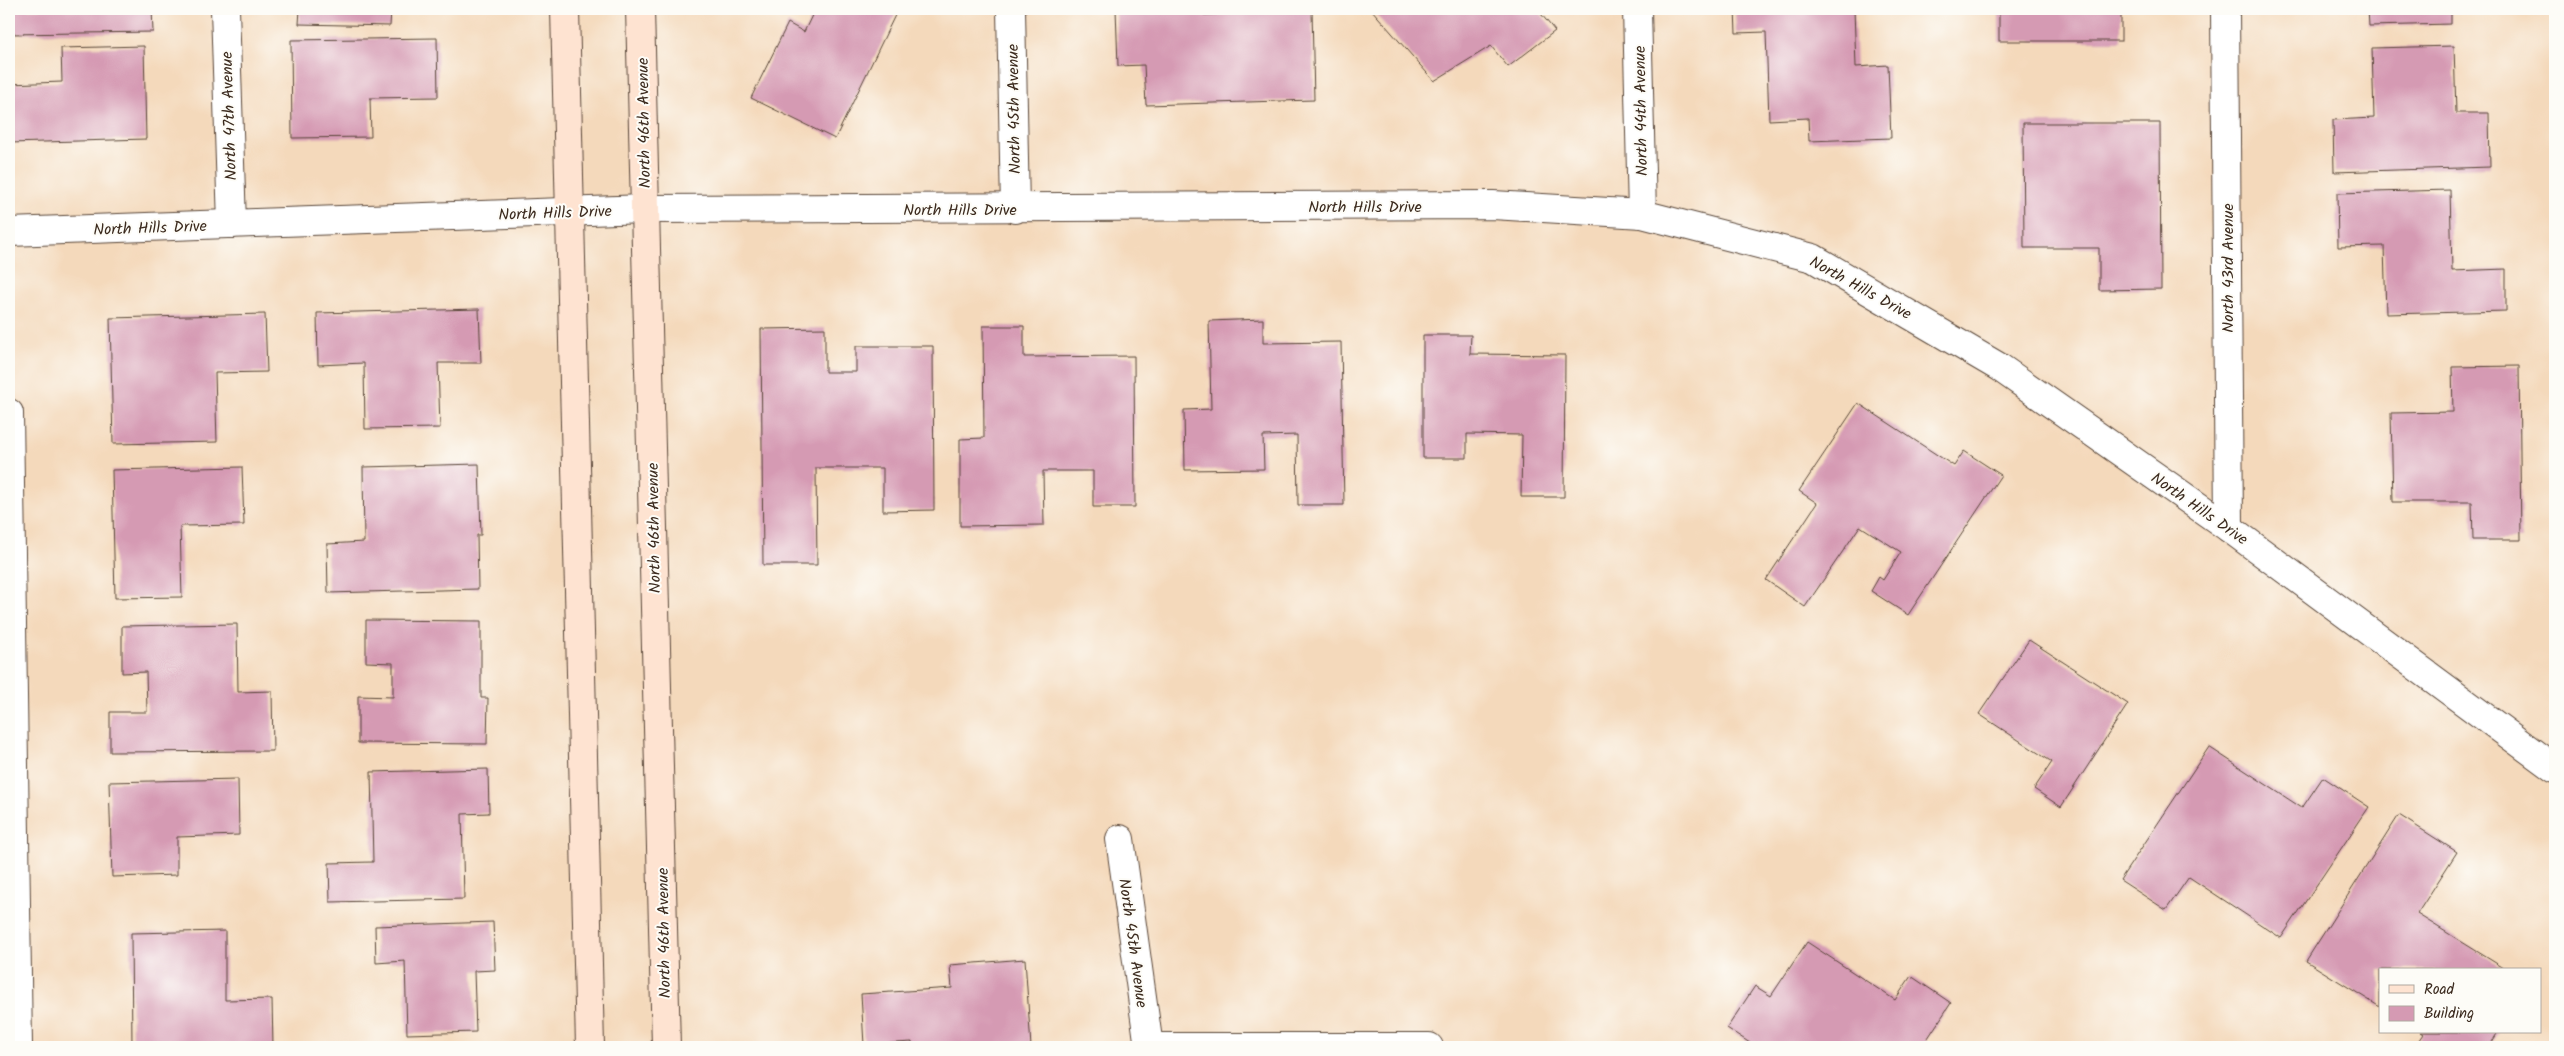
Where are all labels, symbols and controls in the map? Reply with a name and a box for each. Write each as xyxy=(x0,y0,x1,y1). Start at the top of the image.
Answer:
street label: North 45th Avenue xyxy=(1001,44,1028,174)
street label: North 44th Avenue xyxy=(1628,46,1655,176)
street label: North 47th Avenue xyxy=(215,51,244,181)
street label: North 46th Avenue xyxy=(631,57,658,188)
street label: North Hills Drive xyxy=(1308,195,1422,220)
street label: North Hills Drive xyxy=(903,198,1017,223)
street label: North Hills Drive xyxy=(498,199,612,228)
street label: North 43rd Avenue xyxy=(2216,203,2241,333)
street label: North Hills Drive xyxy=(93,214,207,243)
street label: North Hills Drive xyxy=(1805,250,1916,327)
street label: North 46th Avenue xyxy=(641,462,668,593)
street label: North Hills Drive xyxy=(2145,466,2253,552)
street label: North 46th Avenue xyxy=(651,867,678,998)
street label: North 45th Avenue xyxy=(1111,877,1154,1009)
legend xyxy=(2379,968,2542,1034)
text: Road xyxy=(2424,978,2455,1002)
text: Building xyxy=(2424,1002,2474,1026)

